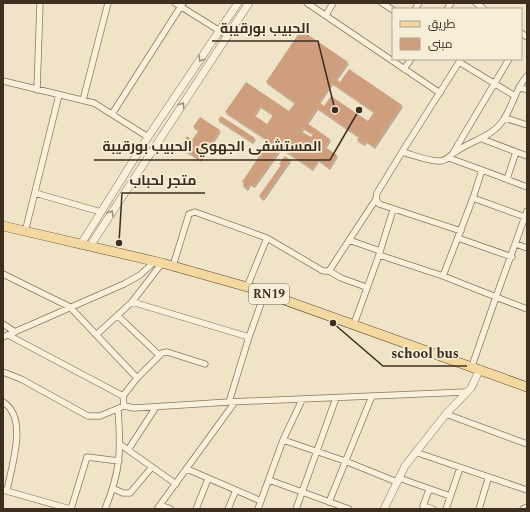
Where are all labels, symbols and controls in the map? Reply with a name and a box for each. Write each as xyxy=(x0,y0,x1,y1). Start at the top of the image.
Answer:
legend xyxy=(392,8,522,60)
callout: الحبيب بورقيبة xyxy=(212,15,318,41)
text: طريق xyxy=(428,15,456,34)
text: الحبيب بورقيبة xyxy=(220,18,310,39)
text: مبنى xyxy=(428,35,453,54)
one-way arrow xyxy=(198,55,206,62)
one-way arrow xyxy=(177,102,185,109)
callout: المستشفى الجهوي الحبيب بورقيبة xyxy=(94,134,330,160)
text: المستشفى الجهوي الحبيب بورقيبة xyxy=(102,136,322,157)
callout: متجر لحباب xyxy=(122,167,205,193)
text: متجر لحباب xyxy=(130,170,196,191)
one-way arrow xyxy=(106,211,113,218)
road number: RN19 xyxy=(249,284,289,304)
callout: school bus xyxy=(383,340,467,366)
text: school bus xyxy=(391,343,459,364)

